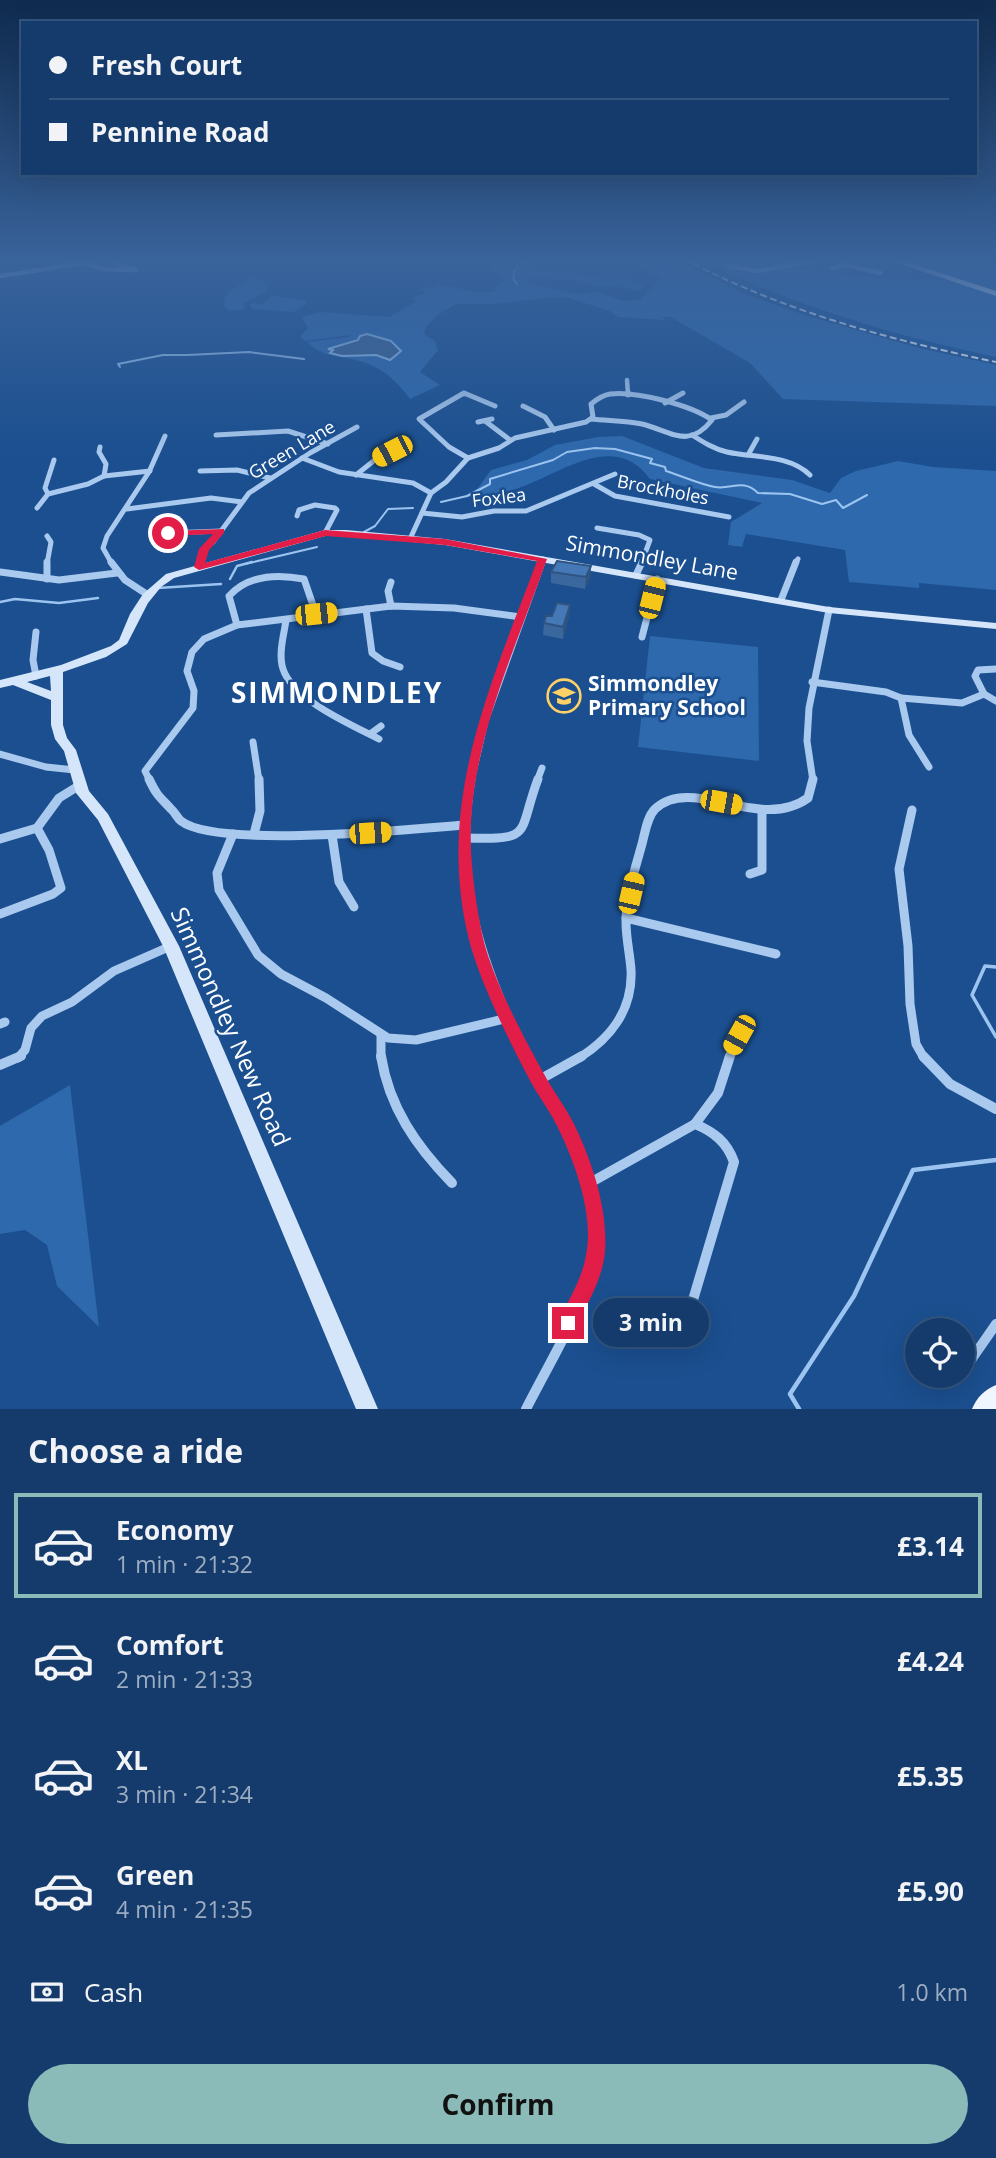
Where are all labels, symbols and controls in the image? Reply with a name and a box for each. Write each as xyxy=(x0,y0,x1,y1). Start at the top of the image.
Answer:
text: Fresh Court xyxy=(91,47,242,83)
text: Pennine Road xyxy=(91,114,269,150)
street label: Green Lane xyxy=(244,414,339,484)
car xyxy=(369,432,416,470)
street label: Brockholes xyxy=(615,468,711,510)
street label: Foxlea xyxy=(471,482,527,512)
route start xyxy=(152,517,184,549)
street label: Simmondley Lane xyxy=(564,528,740,586)
car xyxy=(637,575,668,621)
car xyxy=(295,601,338,627)
place label: Simmondley Primary School xyxy=(588,669,746,721)
district label: SIMMONDLEY xyxy=(231,673,443,711)
school or university icon: Simmondley Primary School xyxy=(545,677,583,715)
car xyxy=(699,788,744,816)
car xyxy=(349,821,392,845)
car xyxy=(617,870,646,916)
street label: Simmondley New Road xyxy=(164,901,299,1151)
car xyxy=(720,1012,759,1058)
callout: 3 min xyxy=(592,1298,708,1348)
text: 3 min xyxy=(619,1306,683,1338)
route end xyxy=(552,1307,584,1339)
map controls xyxy=(905,1318,975,1388)
button: locate xyxy=(905,1318,975,1388)
text: Choose a ride xyxy=(28,1429,243,1472)
text: Economy xyxy=(116,1512,234,1548)
icon: car xyxy=(32,1514,95,1577)
text: £3.14 xyxy=(897,1528,964,1564)
text: 1 min · 21:32 xyxy=(116,1548,253,1580)
text: Comfort xyxy=(116,1627,223,1663)
icon: car xyxy=(32,1629,95,1692)
text: £4.24 xyxy=(897,1643,964,1679)
text: 2 min · 21:33 xyxy=(116,1663,253,1695)
text: XL xyxy=(116,1742,148,1778)
icon: car xyxy=(32,1744,95,1807)
text: £5.35 xyxy=(897,1758,964,1794)
text: 3 min · 21:34 xyxy=(116,1778,253,1810)
text: Green xyxy=(116,1857,194,1893)
icon: car xyxy=(32,1859,95,1922)
text: £5.90 xyxy=(897,1873,964,1909)
text: 4 min · 21:35 xyxy=(116,1893,253,1925)
icon: cash xyxy=(28,1973,66,2011)
text: Cash xyxy=(84,1974,143,2010)
text: 1.0 km xyxy=(896,1976,968,2008)
button: Confirm xyxy=(28,2064,968,2144)

